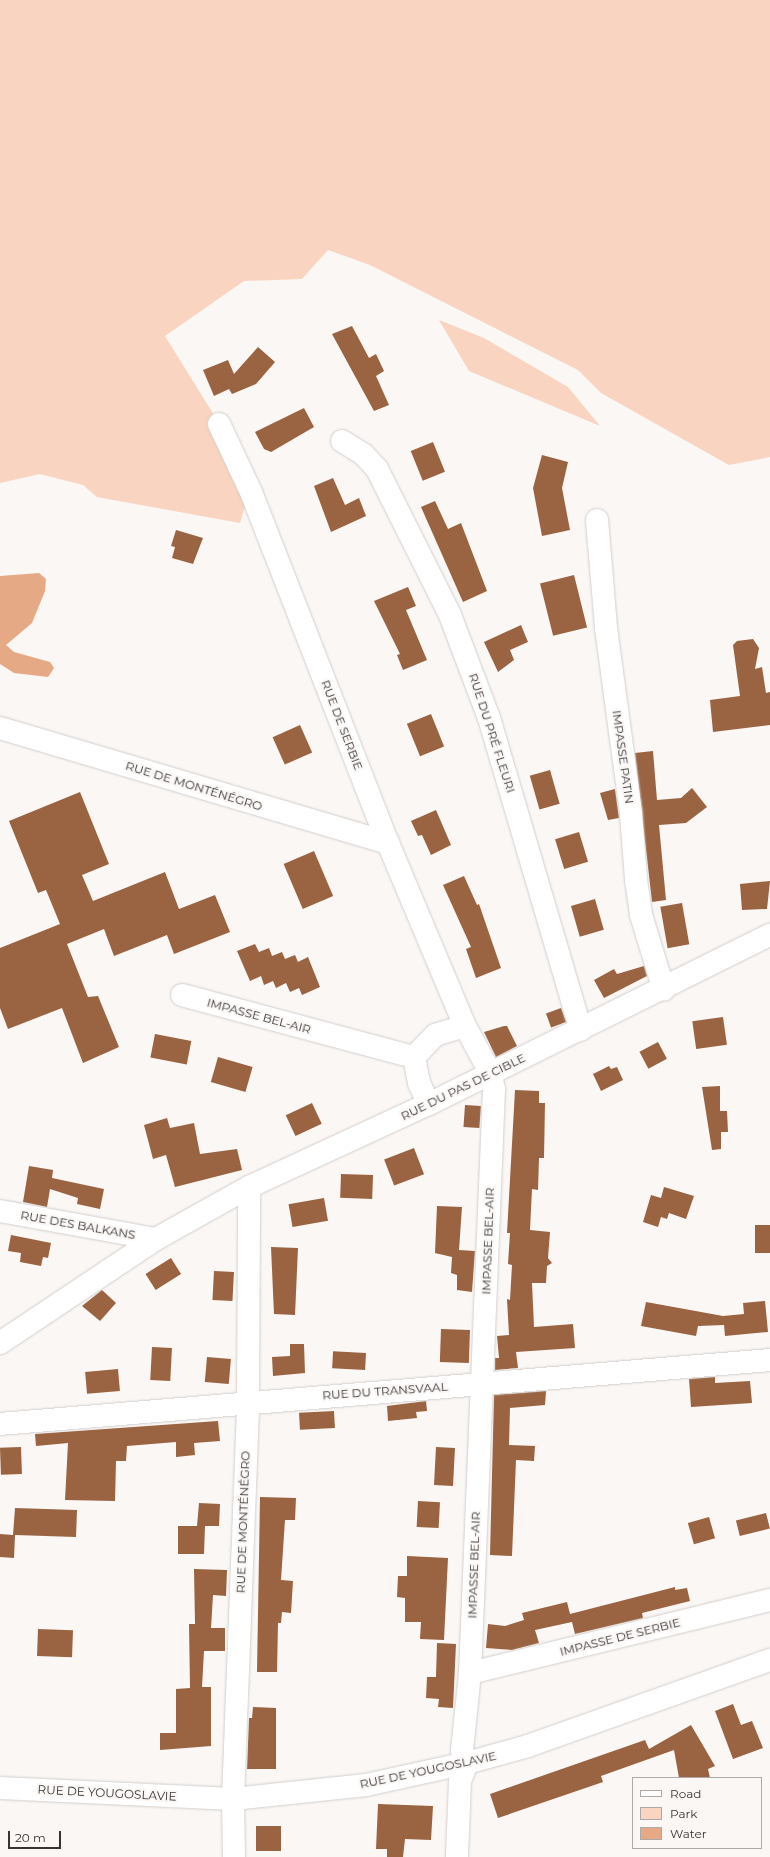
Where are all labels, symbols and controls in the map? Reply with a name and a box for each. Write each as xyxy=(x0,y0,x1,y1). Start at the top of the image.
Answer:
street label: RUE DU PRÉ FLEURI xyxy=(466,671,518,795)
street label: RUE DE SERBIE xyxy=(318,678,366,772)
street label: IMPASSE PATIN xyxy=(609,709,637,805)
street label: RUE DE MONTÉNÉGRO xyxy=(124,758,264,814)
street label: IMPASSE BEL-AIR xyxy=(205,995,313,1037)
street label: RUE DU PAS DE CIBLE xyxy=(399,1051,527,1123)
street label: IMPASSE BEL-AIR xyxy=(479,1187,497,1295)
street label: RUE DES BALKANS xyxy=(19,1208,137,1242)
street label: RUE DU TRANSVAAL xyxy=(322,1379,448,1403)
street label: RUE DE MONTÉNÉGRO xyxy=(233,1451,253,1593)
street label: IMPASSE BEL-AIR xyxy=(465,1511,483,1619)
street label: IMPASSE DE SERBIE xyxy=(558,1615,682,1659)
street label: RUE DE YOUGOSLAVIE xyxy=(358,1748,498,1792)
legend xyxy=(632,1777,762,1849)
street label: RUE DE YOUGOSLAVIE xyxy=(37,1782,177,1804)
text: Road xyxy=(670,1786,701,1801)
text: Park xyxy=(670,1806,697,1821)
scale bar xyxy=(10,1823,63,1849)
text: Water xyxy=(670,1826,706,1841)
text: 20 m xyxy=(15,1830,46,1845)

